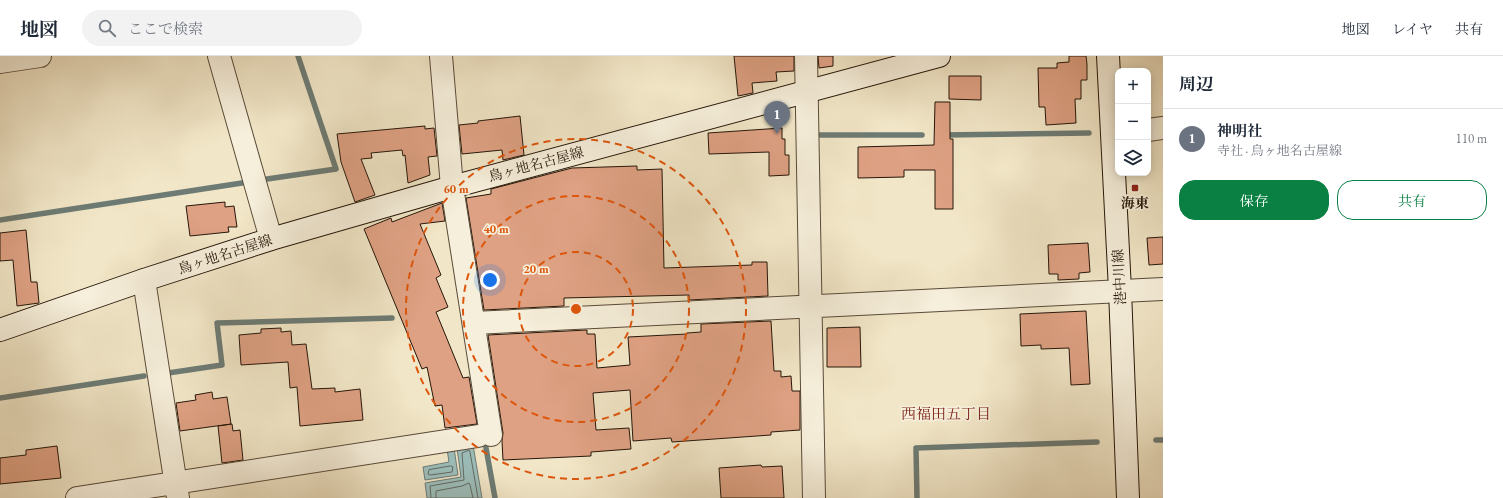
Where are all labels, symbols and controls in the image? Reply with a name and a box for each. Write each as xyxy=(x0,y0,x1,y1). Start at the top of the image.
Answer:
search box xyxy=(82,10,362,46)
text: 地図 xyxy=(20,17,58,42)
icon: search xyxy=(96,17,118,39)
text: ここで検索 xyxy=(128,19,203,38)
text: 地図 xyxy=(1342,20,1370,38)
text: レイヤ xyxy=(1392,20,1433,38)
text: 共有 xyxy=(1455,20,1483,38)
map controls xyxy=(1115,68,1151,176)
button: + xyxy=(1115,68,1151,104)
text: 周辺 xyxy=(1179,73,1213,95)
pin: 1 xyxy=(764,101,790,134)
button: − xyxy=(1115,104,1151,140)
text: 神明社 xyxy=(1217,121,1262,140)
text: 1 xyxy=(1189,130,1195,147)
text: 110 m xyxy=(1456,130,1487,147)
button: layers xyxy=(1115,140,1151,176)
text: 寺社 · 鳥ヶ地名古屋線 xyxy=(1217,142,1342,159)
street label: 鳥ヶ地名古屋線 xyxy=(486,143,586,185)
button: 保存 xyxy=(1179,180,1329,220)
button: 共有 xyxy=(1337,180,1487,220)
text: 60 m xyxy=(443,181,469,197)
marker: 海東 xyxy=(1130,183,1140,193)
place label: 海東 xyxy=(1121,194,1149,212)
text: 40 m xyxy=(483,221,509,237)
street label: 鳥ヶ地名古屋線 xyxy=(176,230,274,278)
street label: 港中川線 xyxy=(1109,249,1129,305)
text: 20 m xyxy=(523,261,549,277)
your location xyxy=(480,270,500,290)
centre of rings xyxy=(569,302,583,316)
district label: 西福田五丁目 xyxy=(901,404,991,423)

